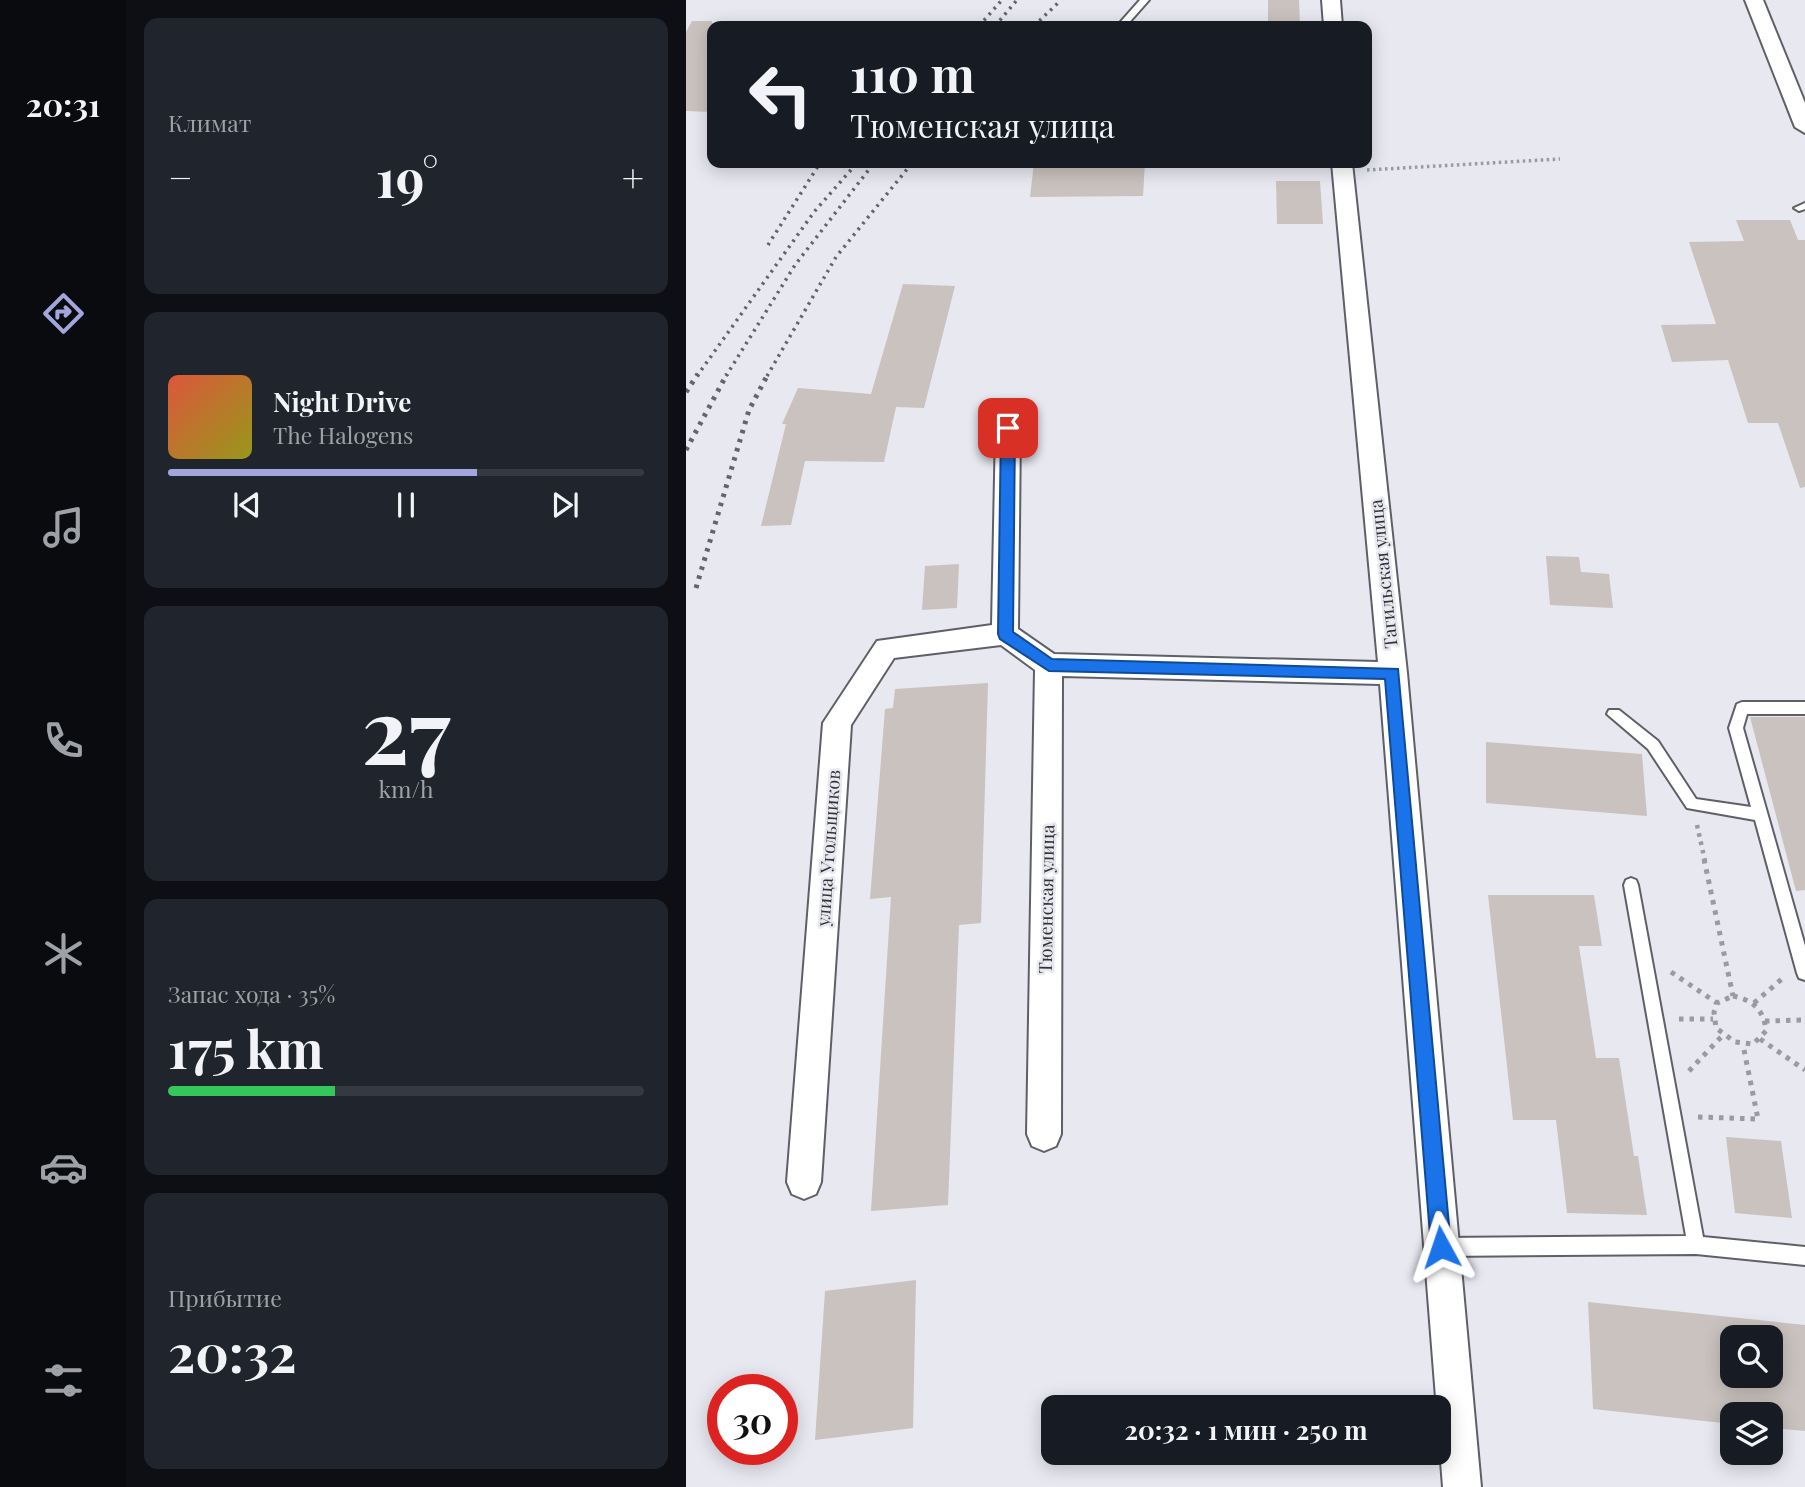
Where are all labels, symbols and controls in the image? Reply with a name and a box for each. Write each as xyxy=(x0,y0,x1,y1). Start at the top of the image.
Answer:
text: 110 m xyxy=(850,40,975,105)
icon: left xyxy=(735,49,826,140)
text: 20:31 xyxy=(26,82,100,125)
text: Тюменская улица xyxy=(850,103,1115,146)
text: Климат xyxy=(168,107,251,138)
text: 19° xyxy=(376,142,439,211)
text: − xyxy=(168,151,193,202)
text: + xyxy=(622,151,644,202)
icon: directions xyxy=(39,289,88,338)
text: Night Drive xyxy=(273,384,411,419)
pin xyxy=(978,398,1038,458)
icon: arrive xyxy=(989,409,1027,447)
text: The Halogens xyxy=(273,419,413,450)
icon: previous xyxy=(228,486,266,524)
icon: pause xyxy=(387,486,425,524)
icon: next xyxy=(546,486,584,524)
street label: Тагильская улица xyxy=(1363,498,1403,650)
icon: music xyxy=(39,503,88,552)
text: 27 xyxy=(362,667,451,788)
icon: phone xyxy=(39,716,88,765)
street label: улица Угольщиков xyxy=(810,769,845,928)
text: km/h xyxy=(378,773,434,804)
street label: Тюменская улица xyxy=(1033,824,1059,974)
icon: climate xyxy=(39,929,88,978)
text: Запас хода · 35% xyxy=(168,978,335,1009)
text: 175 km xyxy=(168,1013,324,1082)
icon: car xyxy=(39,1143,88,1192)
position arrow xyxy=(1404,1210,1478,1284)
text: Прибытие xyxy=(168,1282,282,1313)
text: 20:32 xyxy=(168,1317,296,1386)
map controls xyxy=(1720,1325,1783,1465)
button: search xyxy=(1720,1325,1783,1388)
icon: filters xyxy=(39,1356,88,1405)
speed limit sign: 30 xyxy=(707,1374,798,1465)
button: layers xyxy=(1720,1402,1783,1465)
text: 20:32 · 1 мин · 250 m xyxy=(1124,1412,1368,1447)

